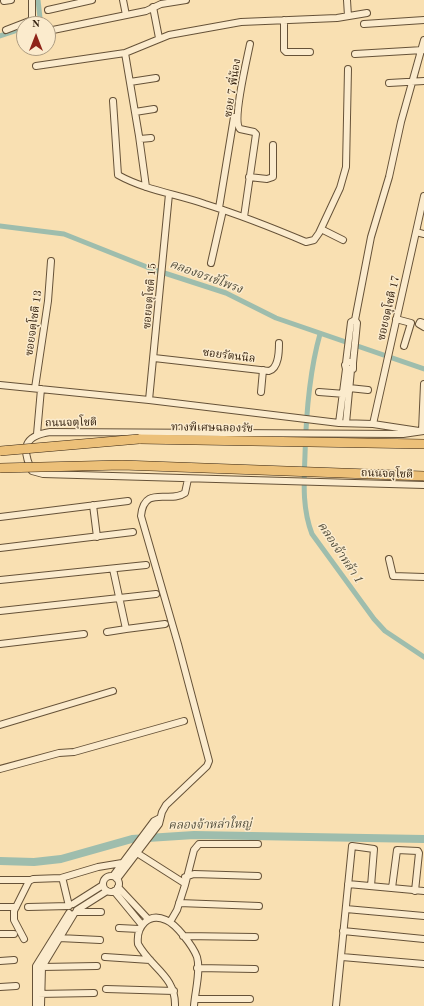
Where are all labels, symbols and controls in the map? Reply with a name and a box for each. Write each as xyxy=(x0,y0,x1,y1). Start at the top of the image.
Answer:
north arrow xyxy=(16,16,56,56)
text: N xyxy=(32,19,40,30)
street label: ซอย 7 พี่น้อง xyxy=(222,58,244,118)
water label: คลองจรเข้โพรง xyxy=(168,257,244,297)
street label: ซอยจตุโชติ 15 xyxy=(141,262,159,330)
street label: ซอยจตุโชติ 17 xyxy=(375,274,403,342)
street label: ซอยจตุโชติ 13 xyxy=(23,289,45,357)
street label: ซอยรัตนนิล xyxy=(202,346,256,366)
street label: ถนนจตุโชติ xyxy=(45,416,97,430)
street label: ทางพิเศษฉลองรัช xyxy=(171,421,253,435)
street label: ถนนจตุโชติ xyxy=(361,466,413,482)
water label: คลองจ้าหล้า 1 xyxy=(314,519,366,587)
water label: คลองจ้าหล่าใหญ่ xyxy=(168,817,252,833)

